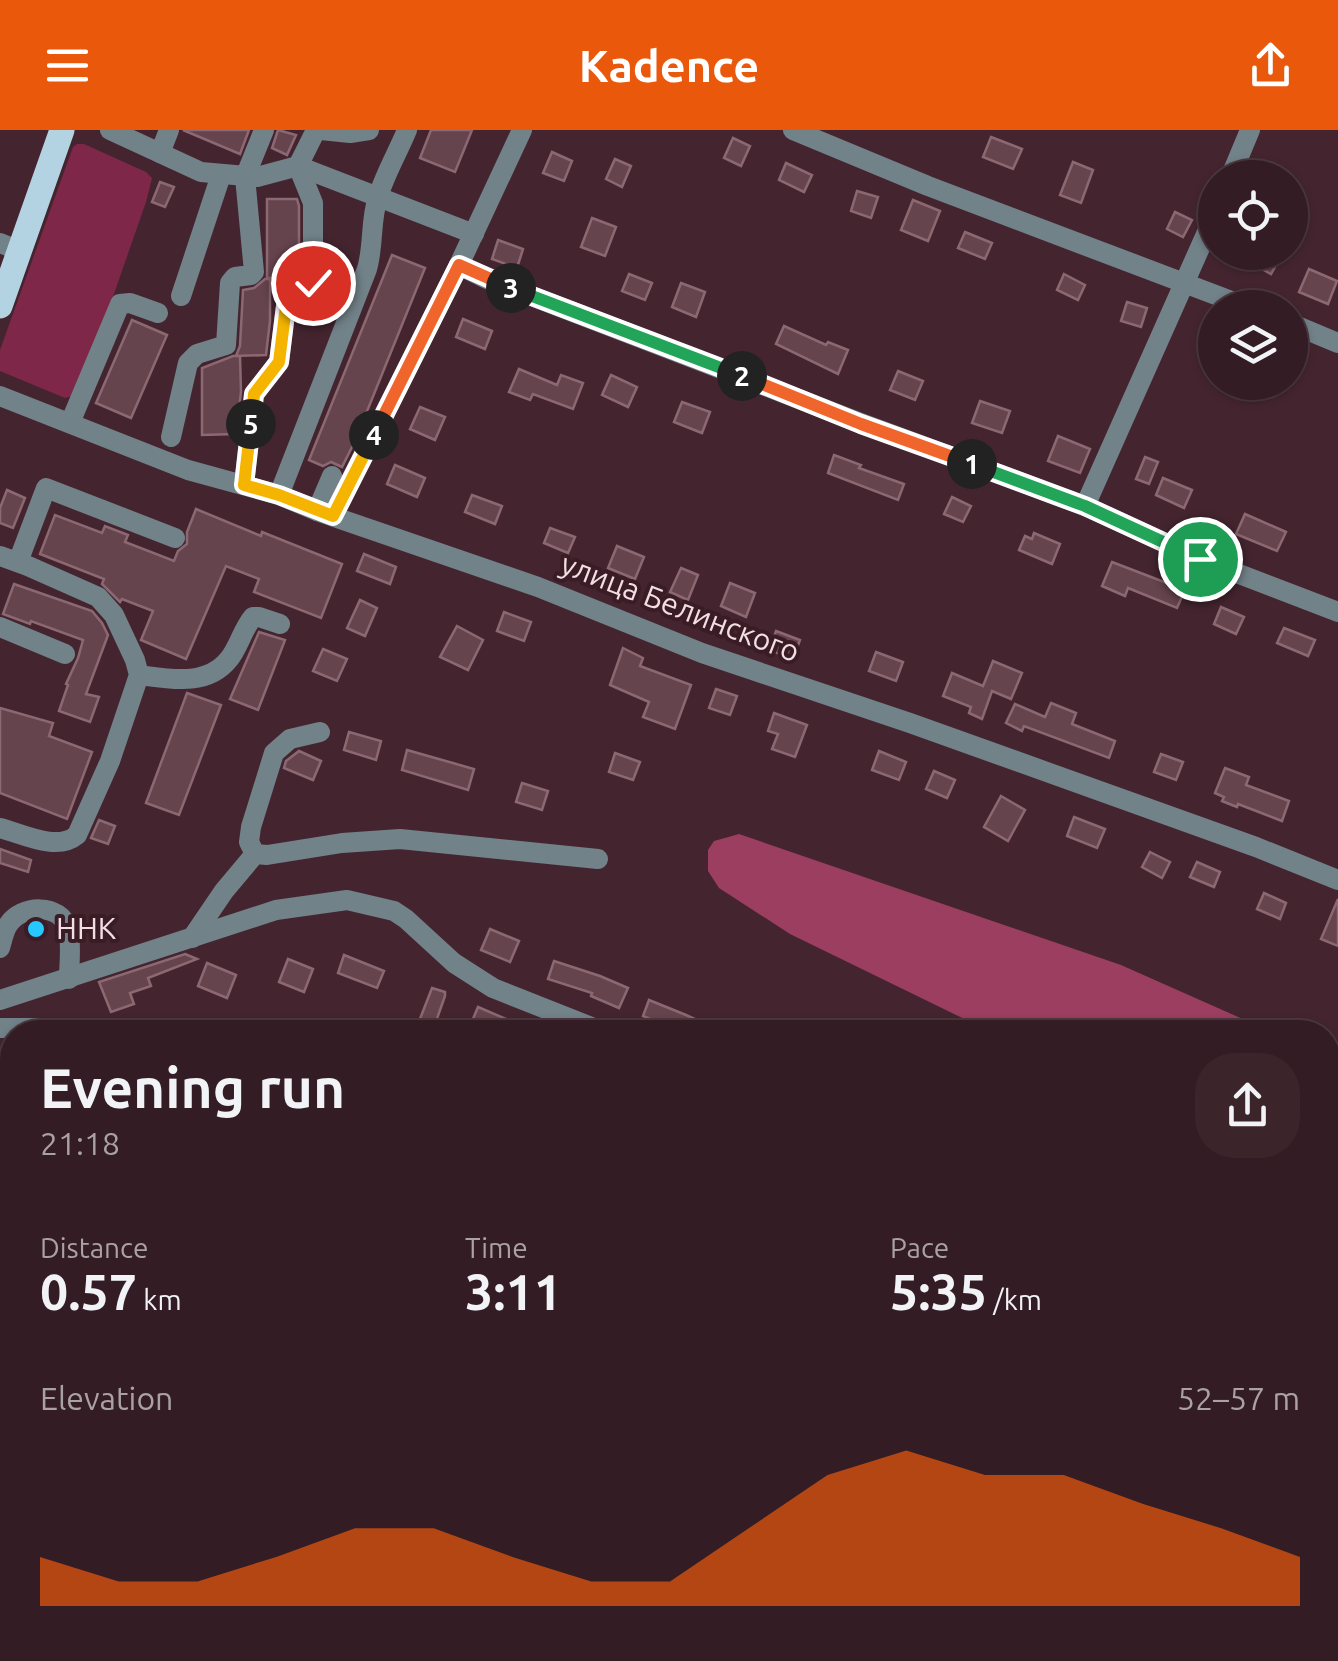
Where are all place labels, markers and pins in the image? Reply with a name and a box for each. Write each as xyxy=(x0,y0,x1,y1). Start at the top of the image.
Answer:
pin xyxy=(271,241,356,326)
pin: 3 xyxy=(486,263,536,313)
pin: 2 xyxy=(717,351,767,401)
pin: 5 xyxy=(226,399,276,449)
pin: 4 xyxy=(349,410,399,460)
pin: 1 xyxy=(947,439,997,489)
pin xyxy=(1158,517,1243,602)
place label: ННК xyxy=(56,911,116,945)
marker: ННК xyxy=(25,918,47,940)

